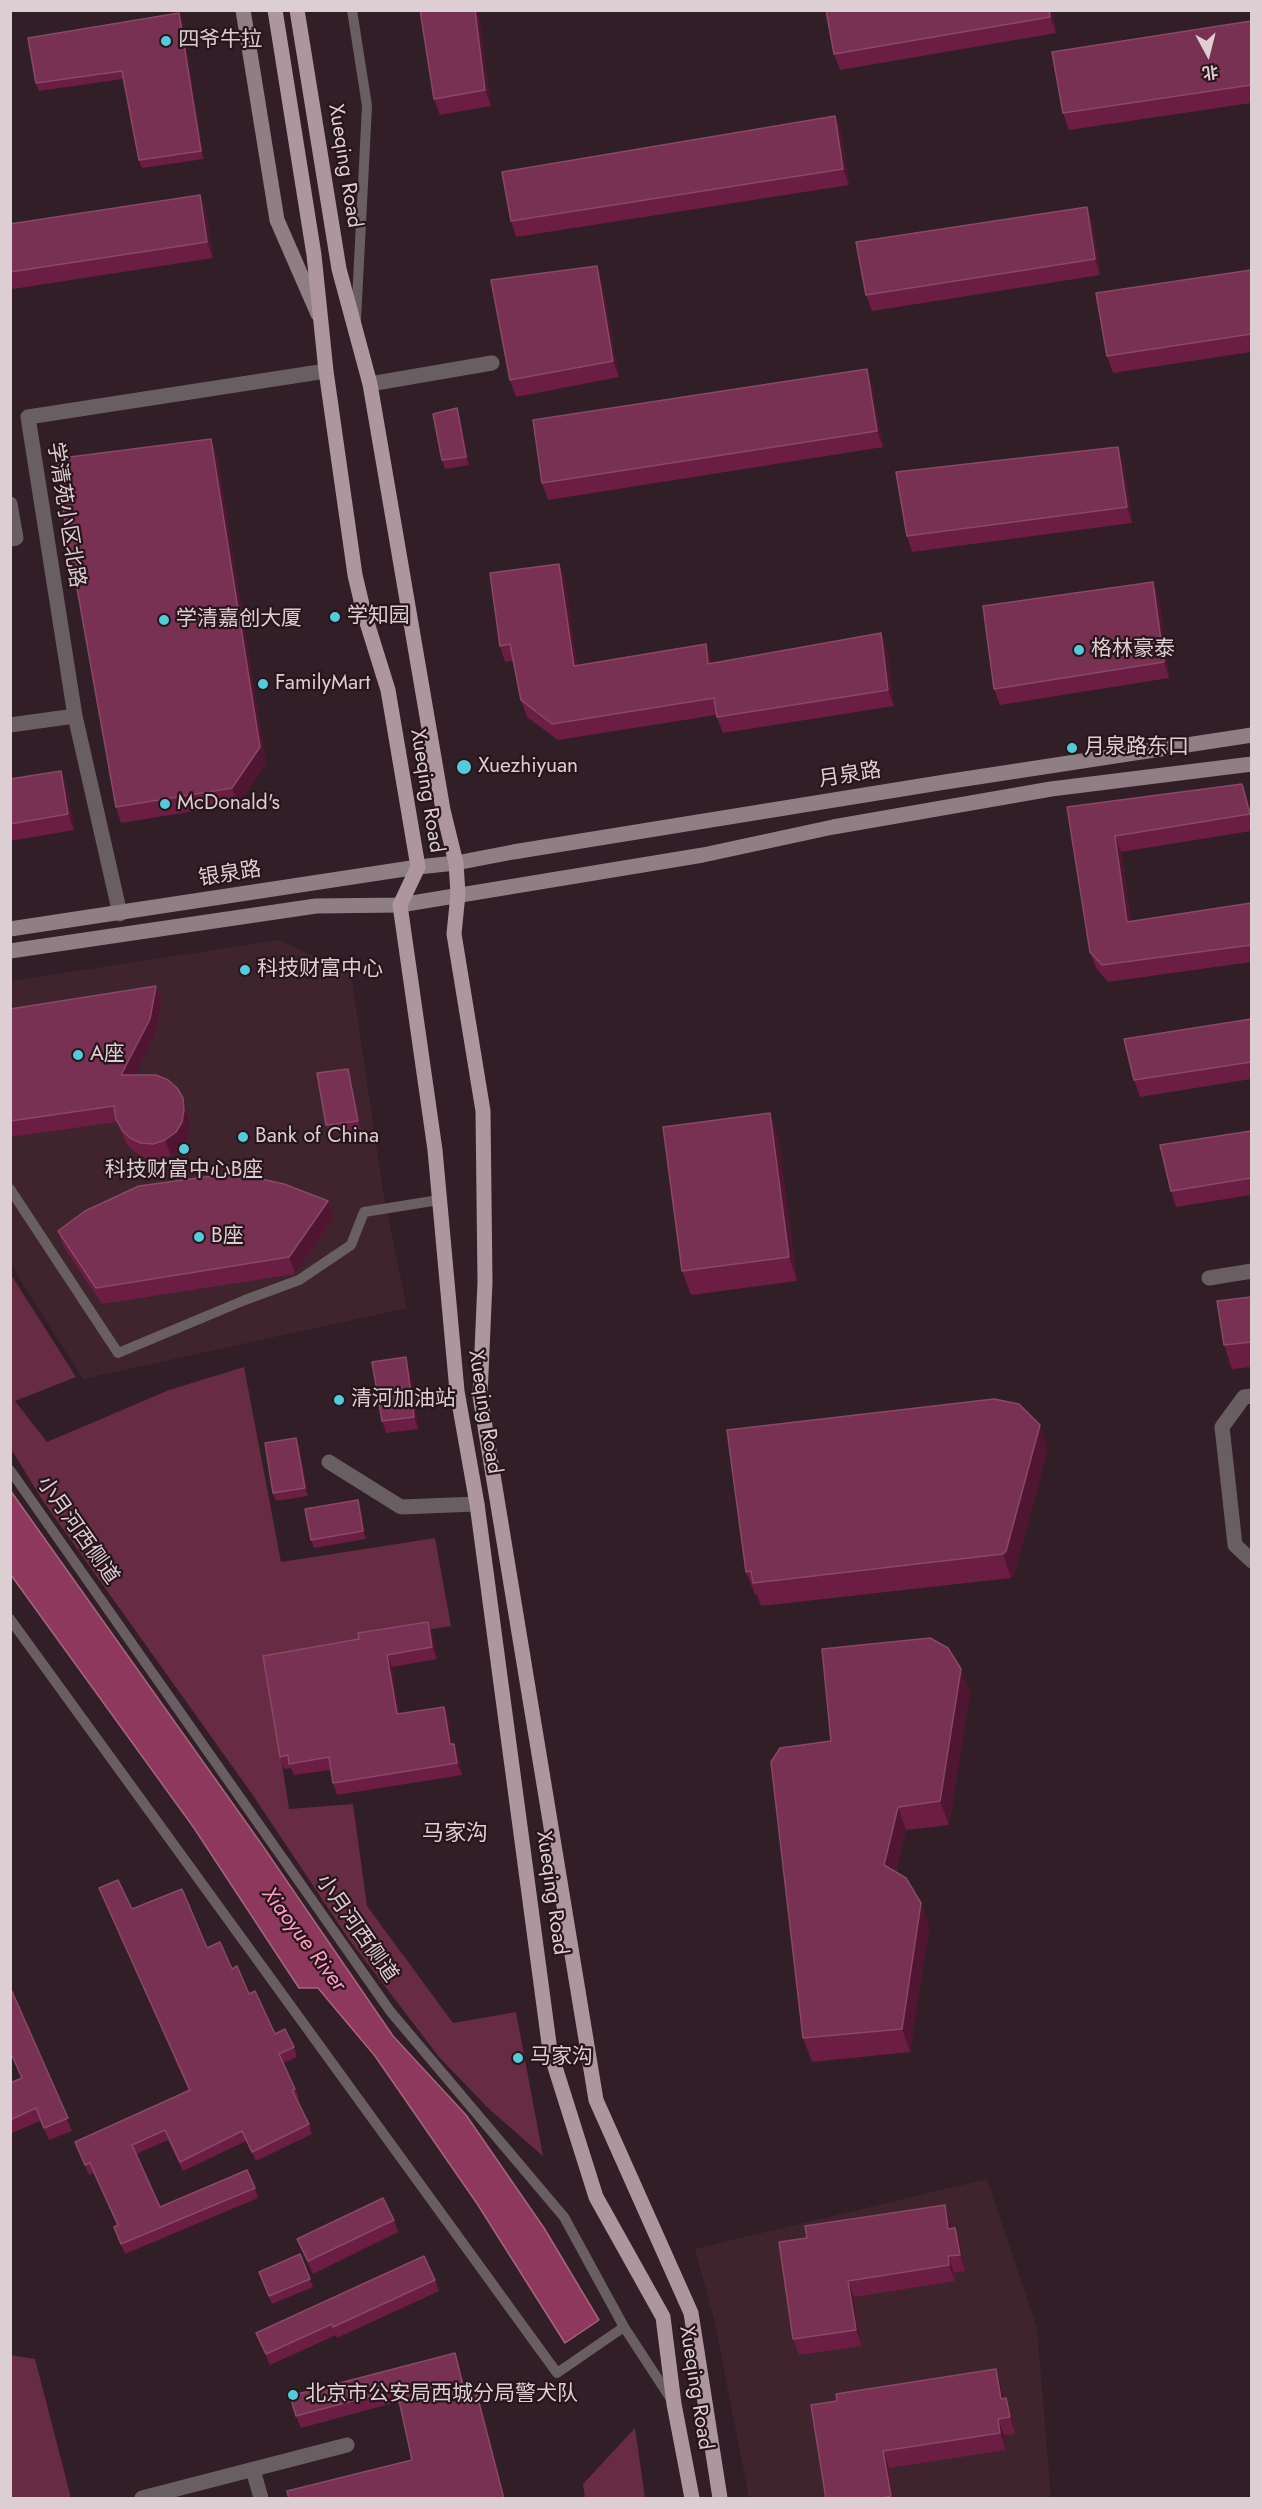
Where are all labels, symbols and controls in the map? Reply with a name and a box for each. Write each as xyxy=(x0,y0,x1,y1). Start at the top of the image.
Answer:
north arrow xyxy=(1178,24,1238,84)
place label: 四爷牛拉 xyxy=(178,28,262,54)
marker: 四爷牛拉 xyxy=(159,34,173,48)
text: 北 xyxy=(1201,60,1220,85)
street label: Xueqing Road xyxy=(322,102,366,230)
street label: 学清苑小区北路 xyxy=(41,440,89,590)
place label: 学知园 xyxy=(347,604,410,630)
place label: 学清嘉创大厦 xyxy=(176,607,302,633)
marker: 学知园 xyxy=(328,610,342,624)
marker: 学清嘉创大厦 xyxy=(157,613,171,627)
place label: 格林豪泰 xyxy=(1091,637,1175,663)
marker: 格林豪泰 xyxy=(1072,643,1086,657)
place label: FamilyMart xyxy=(275,671,370,697)
marker: FamilyMart xyxy=(256,677,270,691)
street label: Xueqing Road xyxy=(404,727,448,855)
place label: 月泉路东口 xyxy=(1084,735,1189,761)
marker: 月泉路东口 xyxy=(1065,741,1079,755)
place label: Xuezhiyuan xyxy=(478,754,578,780)
marker: Xuezhiyuan xyxy=(455,758,473,776)
street label: 月泉路 xyxy=(817,759,883,793)
place label: McDonald's xyxy=(177,791,280,817)
marker: McDonald's xyxy=(158,797,172,811)
street label: 银泉路 xyxy=(197,858,263,892)
place label: 科技财富中心 xyxy=(257,957,383,983)
marker: 科技财富中心 xyxy=(238,963,252,977)
place label: A座 xyxy=(90,1042,125,1068)
marker: A座 xyxy=(71,1048,85,1062)
place label: Bank of China xyxy=(255,1124,379,1150)
marker: Bank of China xyxy=(236,1130,250,1144)
marker: 科技财富中心B座 xyxy=(177,1142,191,1156)
place label: 科技财富中心B座 xyxy=(105,1158,263,1184)
place label: B座 xyxy=(211,1224,244,1250)
marker: B座 xyxy=(192,1230,206,1244)
street label: Xueqing Road xyxy=(462,1348,506,1476)
place label: 清河加油站 xyxy=(351,1387,456,1413)
marker: 清河加油站 xyxy=(332,1393,346,1407)
street label: 小月河西侧道 xyxy=(31,1472,123,1590)
district label: 马家沟 xyxy=(422,1822,488,1848)
street label: Xueqing Road xyxy=(530,1829,572,1957)
street label: 小月河西侧道 xyxy=(310,1870,402,1988)
water label: Xiaoyue River xyxy=(255,1883,351,1997)
place label: 马家沟 xyxy=(530,2045,593,2071)
marker: 马家沟 xyxy=(511,2051,525,2065)
street label: Xueqing Road xyxy=(673,2324,717,2452)
place label: 北京市公安局西城分局警犬队 xyxy=(305,2382,578,2408)
marker: 北京市公安局西城分局警犬队 xyxy=(286,2388,300,2402)

